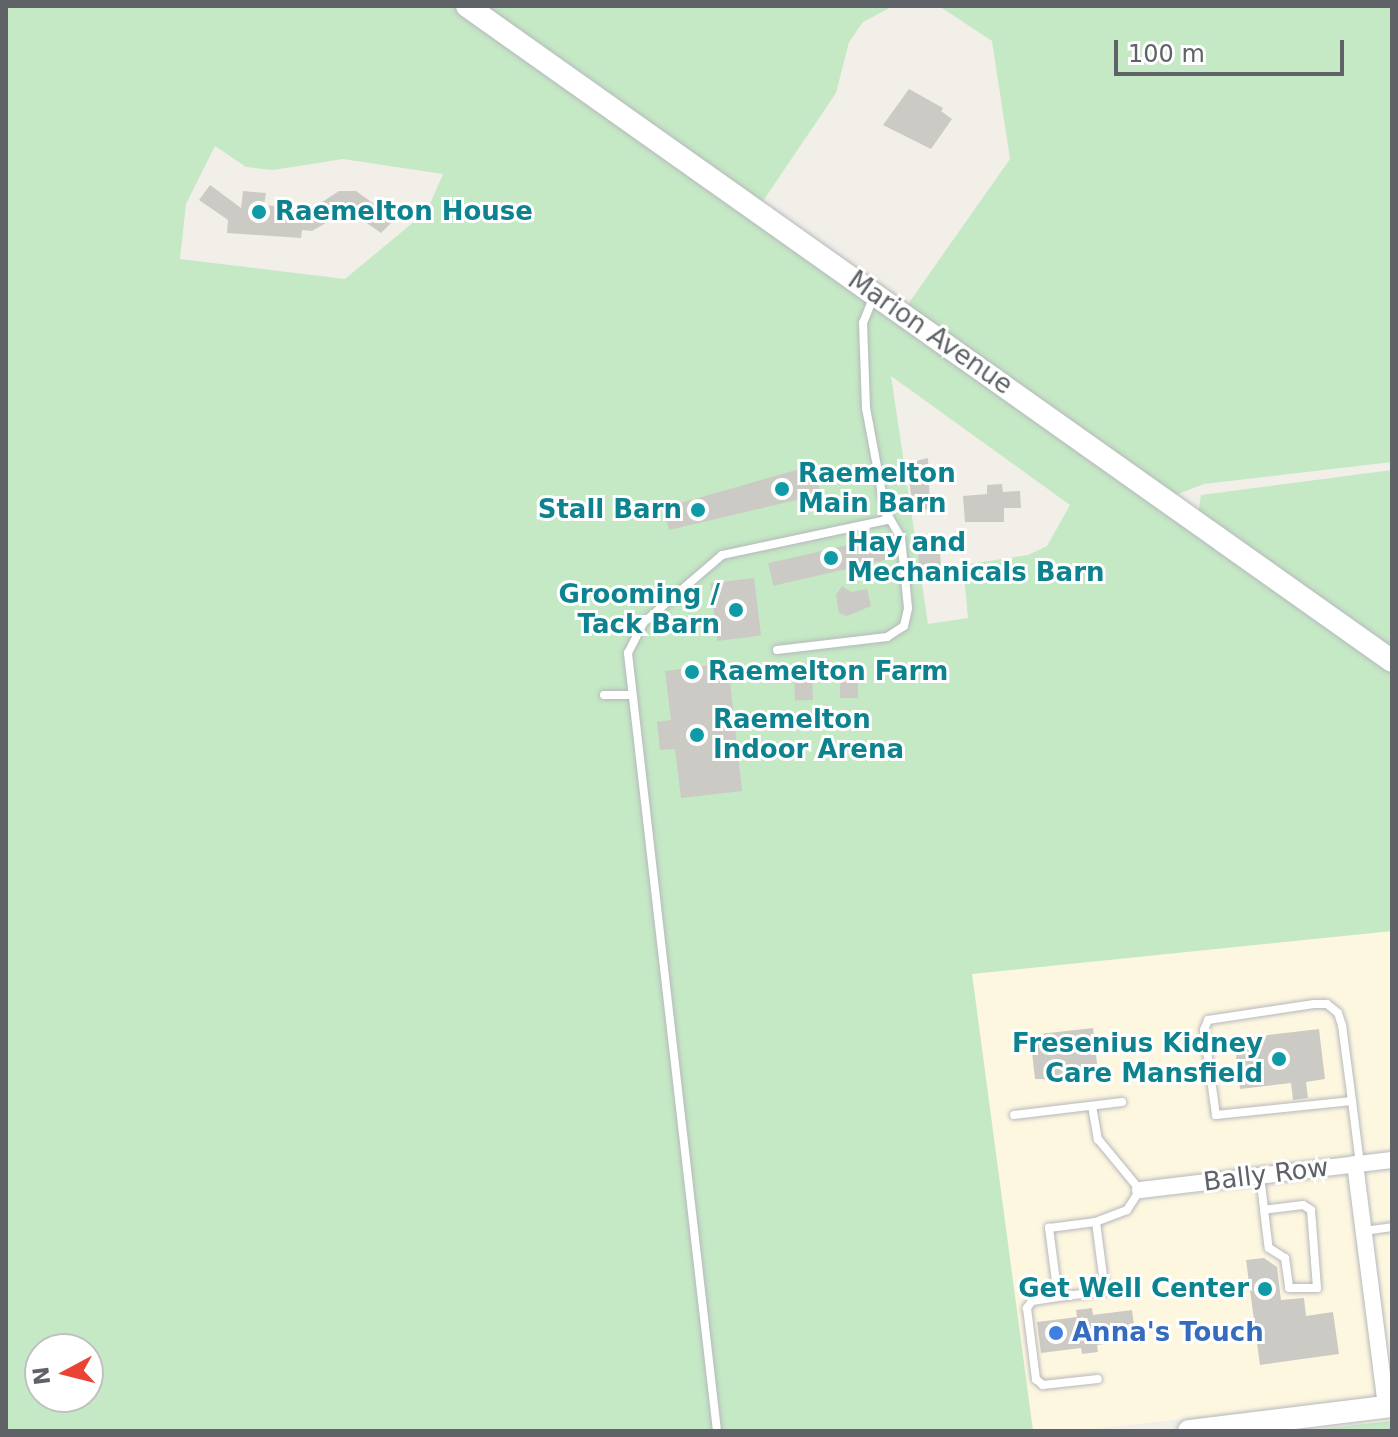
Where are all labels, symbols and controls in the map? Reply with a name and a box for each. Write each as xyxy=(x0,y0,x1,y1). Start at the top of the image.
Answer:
scale bar xyxy=(1118,24,1348,74)
text: 100 m xyxy=(1128,40,1205,68)
place label: Raemelton House xyxy=(275,196,533,228)
marker: Raemelton House xyxy=(250,203,268,221)
street label: Marion Avenue xyxy=(842,265,1018,401)
place label: Raemelton Main Barn xyxy=(798,458,956,520)
marker: Raemelton Main Barn xyxy=(773,480,791,498)
place label: Stall Barn xyxy=(538,494,682,526)
marker: Stall Barn xyxy=(689,501,707,519)
place label: Hay and Mechanicals Barn xyxy=(847,527,1104,588)
marker: Hay and Mechanicals Barn xyxy=(822,549,840,567)
place label: Grooming / Tack Barn xyxy=(558,579,720,640)
marker: Grooming / Tack Barn xyxy=(727,601,745,619)
place label: Raemelton Farm xyxy=(708,656,948,688)
marker: Raemelton Farm xyxy=(683,663,701,681)
place label: Raemelton Indoor Arena xyxy=(713,704,904,766)
marker: Raemelton Indoor Arena xyxy=(688,726,706,744)
place label: Fresenius Kidney Care Mansfield xyxy=(1012,1028,1263,1090)
marker: Fresenius Kidney Care Mansfield xyxy=(1270,1050,1288,1068)
street label: Bally Row xyxy=(1202,1152,1330,1198)
place label: Get Well Center xyxy=(1018,1273,1249,1305)
marker: Get Well Center xyxy=(1256,1280,1274,1298)
place label: Anna's Touch xyxy=(1072,1317,1264,1349)
marker: Anna's Touch xyxy=(1047,1324,1065,1342)
north arrow xyxy=(24,1333,104,1413)
text: N xyxy=(28,1365,55,1386)

